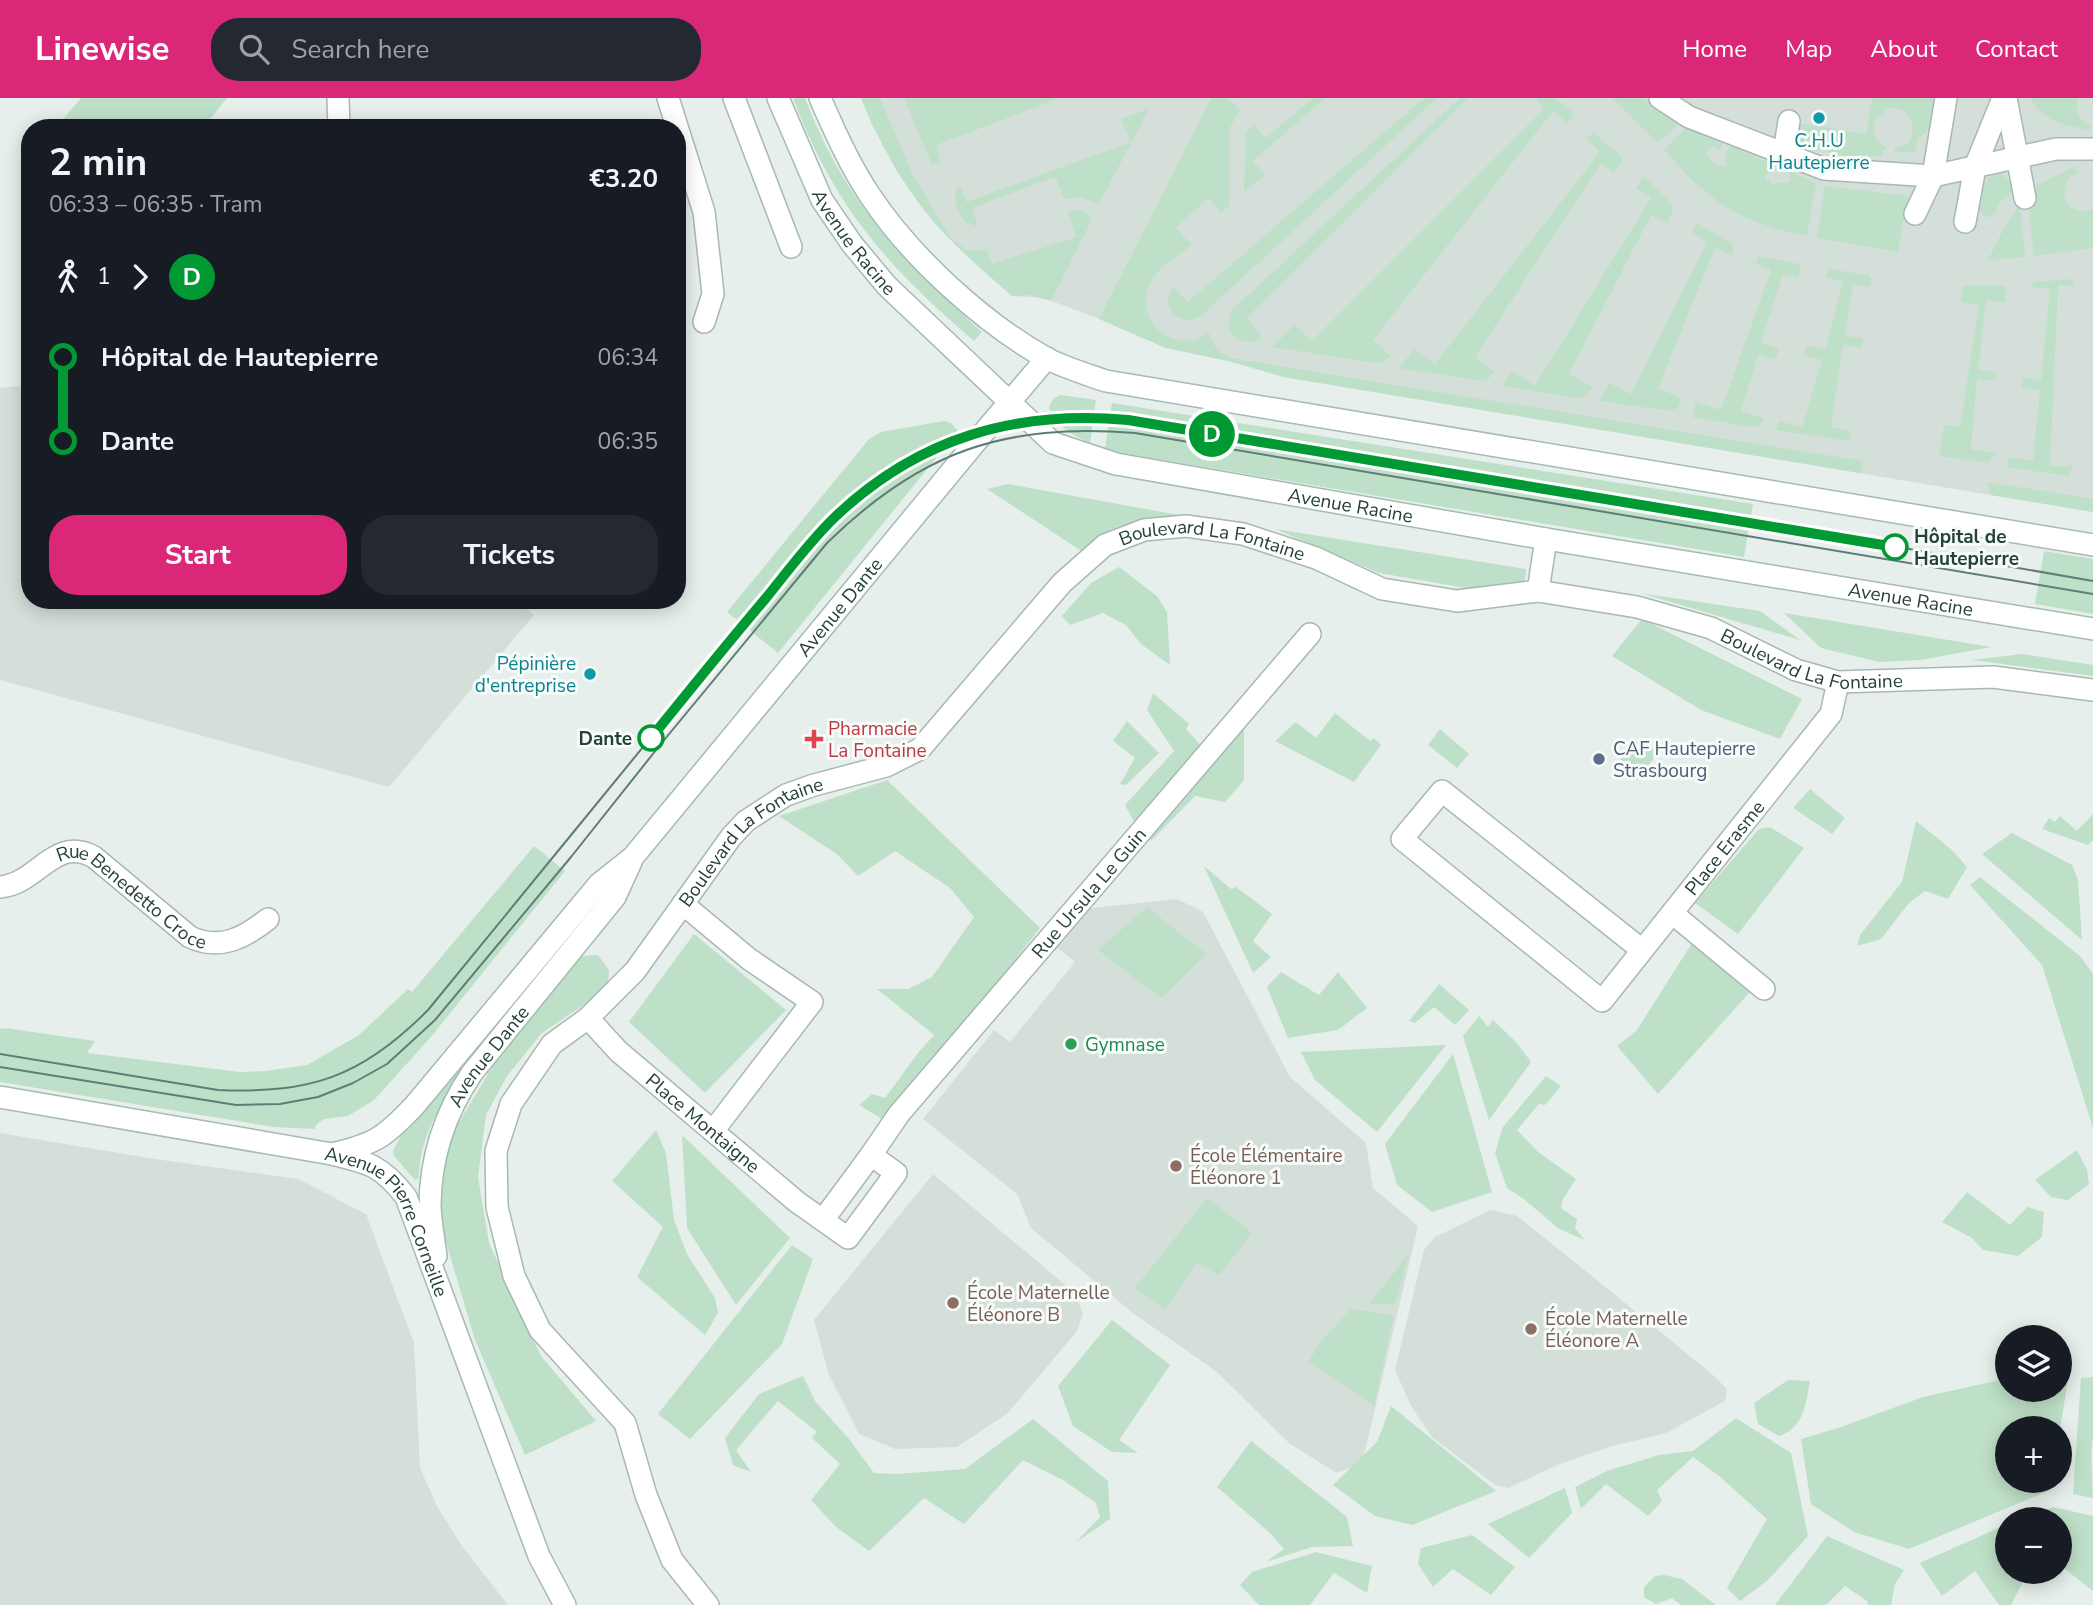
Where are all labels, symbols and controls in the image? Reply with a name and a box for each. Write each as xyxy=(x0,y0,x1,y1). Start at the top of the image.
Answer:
search box xyxy=(211,18,701,81)
text: Linewise xyxy=(35,27,169,72)
icon: search xyxy=(235,30,273,68)
text: Search here xyxy=(291,32,429,67)
text: Home xyxy=(1682,33,1747,65)
text: Map xyxy=(1785,33,1832,65)
text: About xyxy=(1870,33,1937,65)
text: Contact xyxy=(1975,33,2058,65)
marker: C.H.U Hautepierre xyxy=(1811,110,1827,126)
place label: C.H.U Hautepierre xyxy=(1768,128,1870,176)
text: 2 min xyxy=(49,137,147,188)
text: €3.20 xyxy=(589,161,658,196)
street label: Avenue Racine xyxy=(805,186,901,302)
text: 06:33 – 06:35 · Tram xyxy=(49,189,262,220)
icon: walk xyxy=(49,258,87,296)
icon: forward xyxy=(121,258,159,296)
text: 1 xyxy=(97,261,111,292)
text: D xyxy=(183,261,201,293)
text: Hôpital de Hautepierre xyxy=(101,340,378,375)
text: 06:34 xyxy=(598,342,658,373)
line badge: D xyxy=(1189,411,1235,457)
text: D xyxy=(1203,418,1221,450)
text: Dante xyxy=(101,424,174,459)
text: 06:35 xyxy=(598,426,658,457)
street label: Avenue Racine xyxy=(1286,482,1415,530)
street label: Boulevard La Fontaine xyxy=(1115,514,1308,568)
button: Start xyxy=(49,515,347,595)
button: Tickets xyxy=(361,515,658,595)
place label: Hôpital de Hautepierre xyxy=(1914,524,2019,572)
marker: Hôpital de Hautepierre xyxy=(1882,534,1908,560)
street label: Avenue Dante xyxy=(792,552,889,663)
street label: Avenue Racine xyxy=(1846,577,1975,623)
street label: Boulevard La Fontaine xyxy=(1716,623,1903,696)
place label: Pépinière d'entreprise xyxy=(475,651,576,699)
marker: Pépinière d'entreprise xyxy=(582,666,598,682)
place label: Pharmacie La Fontaine xyxy=(828,716,927,764)
marker: Dante xyxy=(638,725,664,751)
place label: Dante xyxy=(579,726,632,752)
marker: Pharmacie La Fontaine xyxy=(806,731,822,747)
place label: CAF Hautepierre Strasbourg xyxy=(1613,736,1756,784)
marker: CAF Hautepierre Strasbourg xyxy=(1591,751,1607,767)
street label: Boulevard La Fontaine xyxy=(673,771,826,912)
street label: Place Erasme xyxy=(1679,795,1771,901)
street label: Rue Ursula Le Guin xyxy=(1026,822,1153,964)
street label: Rue Benedetto Croce xyxy=(53,839,209,956)
street label: Avenue Dante xyxy=(443,1000,536,1112)
place label: Gymnase xyxy=(1085,1032,1165,1058)
marker: Gymnase xyxy=(1063,1036,1079,1052)
street label: Place Montaigne xyxy=(640,1068,765,1179)
street label: Avenue Pierre Corneille xyxy=(322,1141,454,1301)
place label: École Élémentaire Éléonore 1 xyxy=(1190,1143,1343,1191)
marker: École Élémentaire Éléonore 1 xyxy=(1168,1158,1184,1174)
place label: École Maternelle Éléonore B xyxy=(967,1280,1110,1328)
marker: École Maternelle Éléonore B xyxy=(945,1295,961,1311)
place label: École Maternelle Éléonore A xyxy=(1545,1306,1688,1354)
marker: École Maternelle Éléonore A xyxy=(1523,1321,1539,1337)
map controls xyxy=(1995,1325,2072,1584)
button: layers xyxy=(1995,1325,2072,1402)
button: + xyxy=(1995,1416,2072,1493)
button: − xyxy=(1995,1507,2072,1584)

